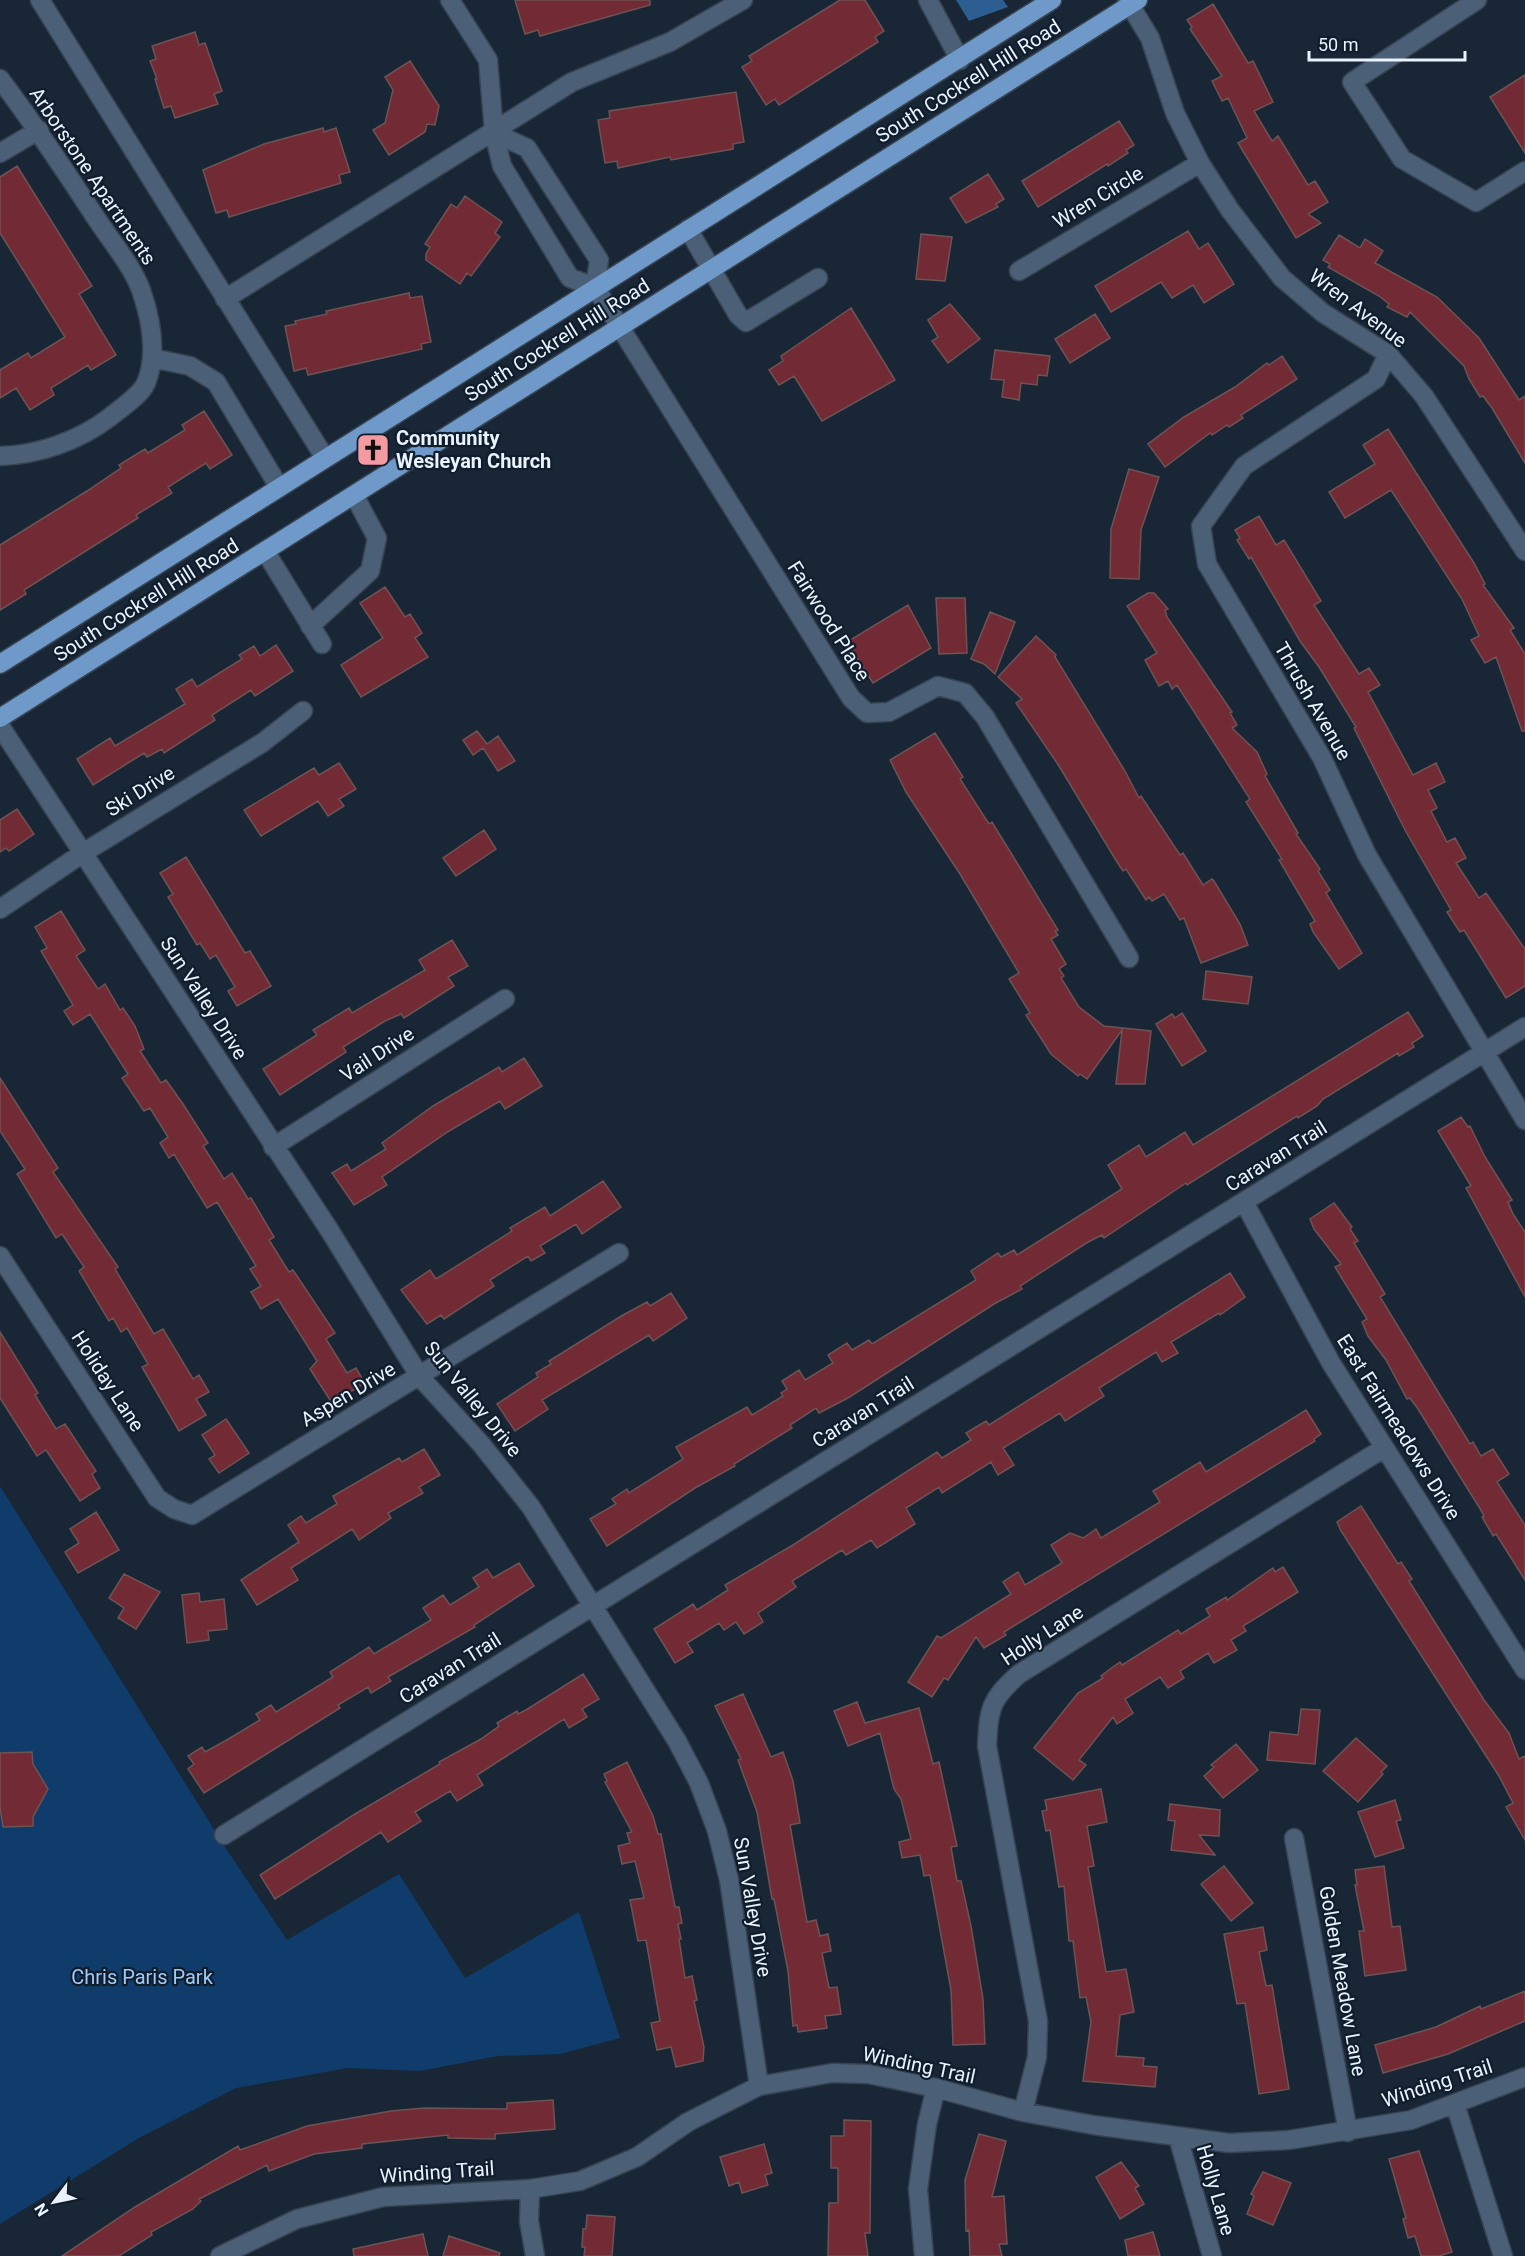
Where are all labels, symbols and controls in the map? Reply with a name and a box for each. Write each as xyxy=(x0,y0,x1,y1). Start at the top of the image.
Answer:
street label: South Cockrell Hill Road xyxy=(871,14,1065,148)
scale bar xyxy=(1309,24,1465,62)
text: 50 m xyxy=(1318,34,1358,55)
street label: Arborstone Apartments xyxy=(25,83,161,269)
street label: Wren Circle xyxy=(1048,161,1148,233)
street label: Wren Avenue xyxy=(1304,263,1412,353)
street label: South Cockrell Hill Road xyxy=(460,273,654,407)
place label: Community Wesleyan Church xyxy=(396,426,551,473)
church icon: Community Wesleyan Church xyxy=(355,432,391,468)
street label: South Cockrell Hill Road xyxy=(49,533,243,667)
street label: Fairwood Place xyxy=(783,557,875,685)
street label: Thrush Avenue xyxy=(1269,638,1357,764)
street label: Ski Drive xyxy=(101,760,179,822)
street label: Sun Valley Drive xyxy=(155,932,253,1064)
street label: Vail Drive xyxy=(336,1021,418,1087)
street label: Caravan Trail xyxy=(1221,1115,1331,1197)
street label: Holiday Lane xyxy=(67,1326,149,1436)
street label: East Fairmeadows Drive xyxy=(1332,1330,1466,1524)
street label: Sun Valley Drive xyxy=(419,1336,527,1462)
street label: Aspen Drive xyxy=(296,1356,400,1432)
street label: Caravan Trail xyxy=(808,1371,918,1453)
street label: Holly Lane xyxy=(996,1600,1088,1670)
street label: Caravan Trail xyxy=(395,1627,505,1709)
street label: Sun Valley Drive xyxy=(729,1835,777,1979)
street label: Golden Meadow Lane xyxy=(1314,1884,1372,2078)
park label: Chris Paris Park xyxy=(71,1965,214,1989)
street label: Winding Trail xyxy=(860,2041,978,2089)
street label: Winding Trail xyxy=(1379,2054,1495,2112)
street label: Holly Lane xyxy=(1192,2142,1240,2238)
street label: Winding Trail xyxy=(379,2156,495,2188)
north arrow xyxy=(24,2172,84,2232)
text: N xyxy=(31,2200,53,2220)

